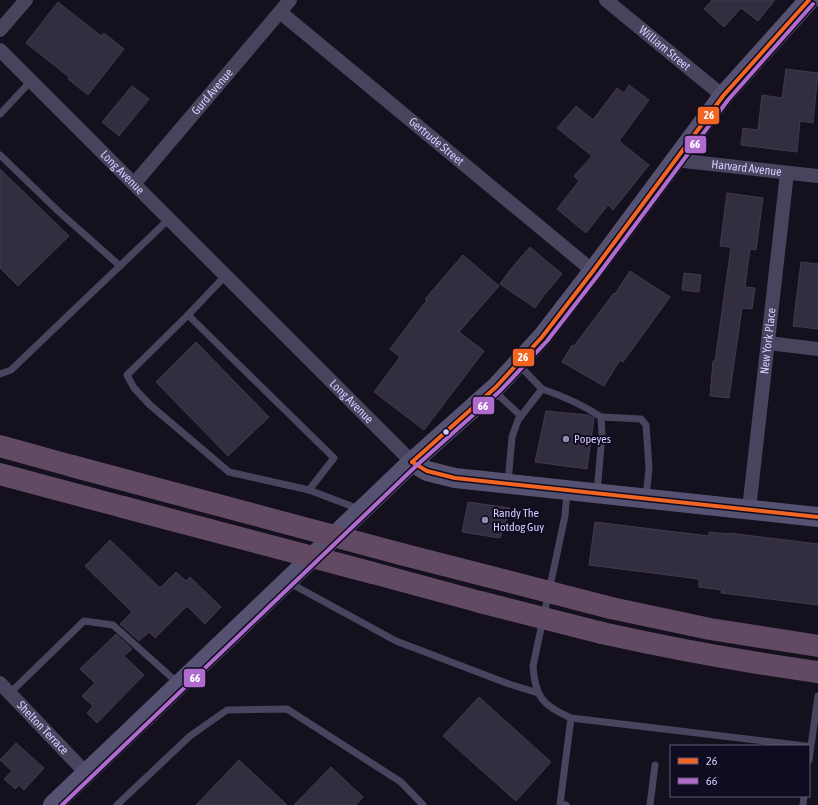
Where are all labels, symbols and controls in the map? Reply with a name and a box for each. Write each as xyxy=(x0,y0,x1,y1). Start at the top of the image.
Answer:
street label: William Street xyxy=(636,23,694,74)
street label: Gurd Avenue xyxy=(189,66,236,118)
line badge: 26 xyxy=(697,106,720,125)
text: 26 xyxy=(704,109,714,121)
street label: Gertrude Street xyxy=(406,115,467,169)
line badge: 66 xyxy=(684,135,707,154)
text: 66 xyxy=(690,138,700,150)
street label: Long Avenue xyxy=(98,148,147,197)
street label: Harvard Avenue xyxy=(711,157,782,179)
street label: New York Place xyxy=(757,307,779,375)
line badge: 26 xyxy=(512,348,535,367)
text: 26 xyxy=(518,351,528,363)
street label: Long Avenue xyxy=(327,377,376,426)
line badge: 66 xyxy=(472,396,495,415)
text: 66 xyxy=(478,400,488,412)
unlabelled marker xyxy=(441,427,451,437)
place label: Popeyes xyxy=(574,432,611,446)
marker: Popeyes xyxy=(561,434,571,444)
place label: Randy The Hotdog Guy xyxy=(493,506,544,534)
marker: Randy The Hotdog Guy xyxy=(480,515,490,525)
line badge: 66 xyxy=(183,668,206,688)
text: 66 xyxy=(190,672,200,684)
street label: Shelton Terrace xyxy=(14,698,72,757)
legend xyxy=(670,745,810,797)
text: 26 xyxy=(706,754,718,768)
text: 66 xyxy=(706,774,718,788)

